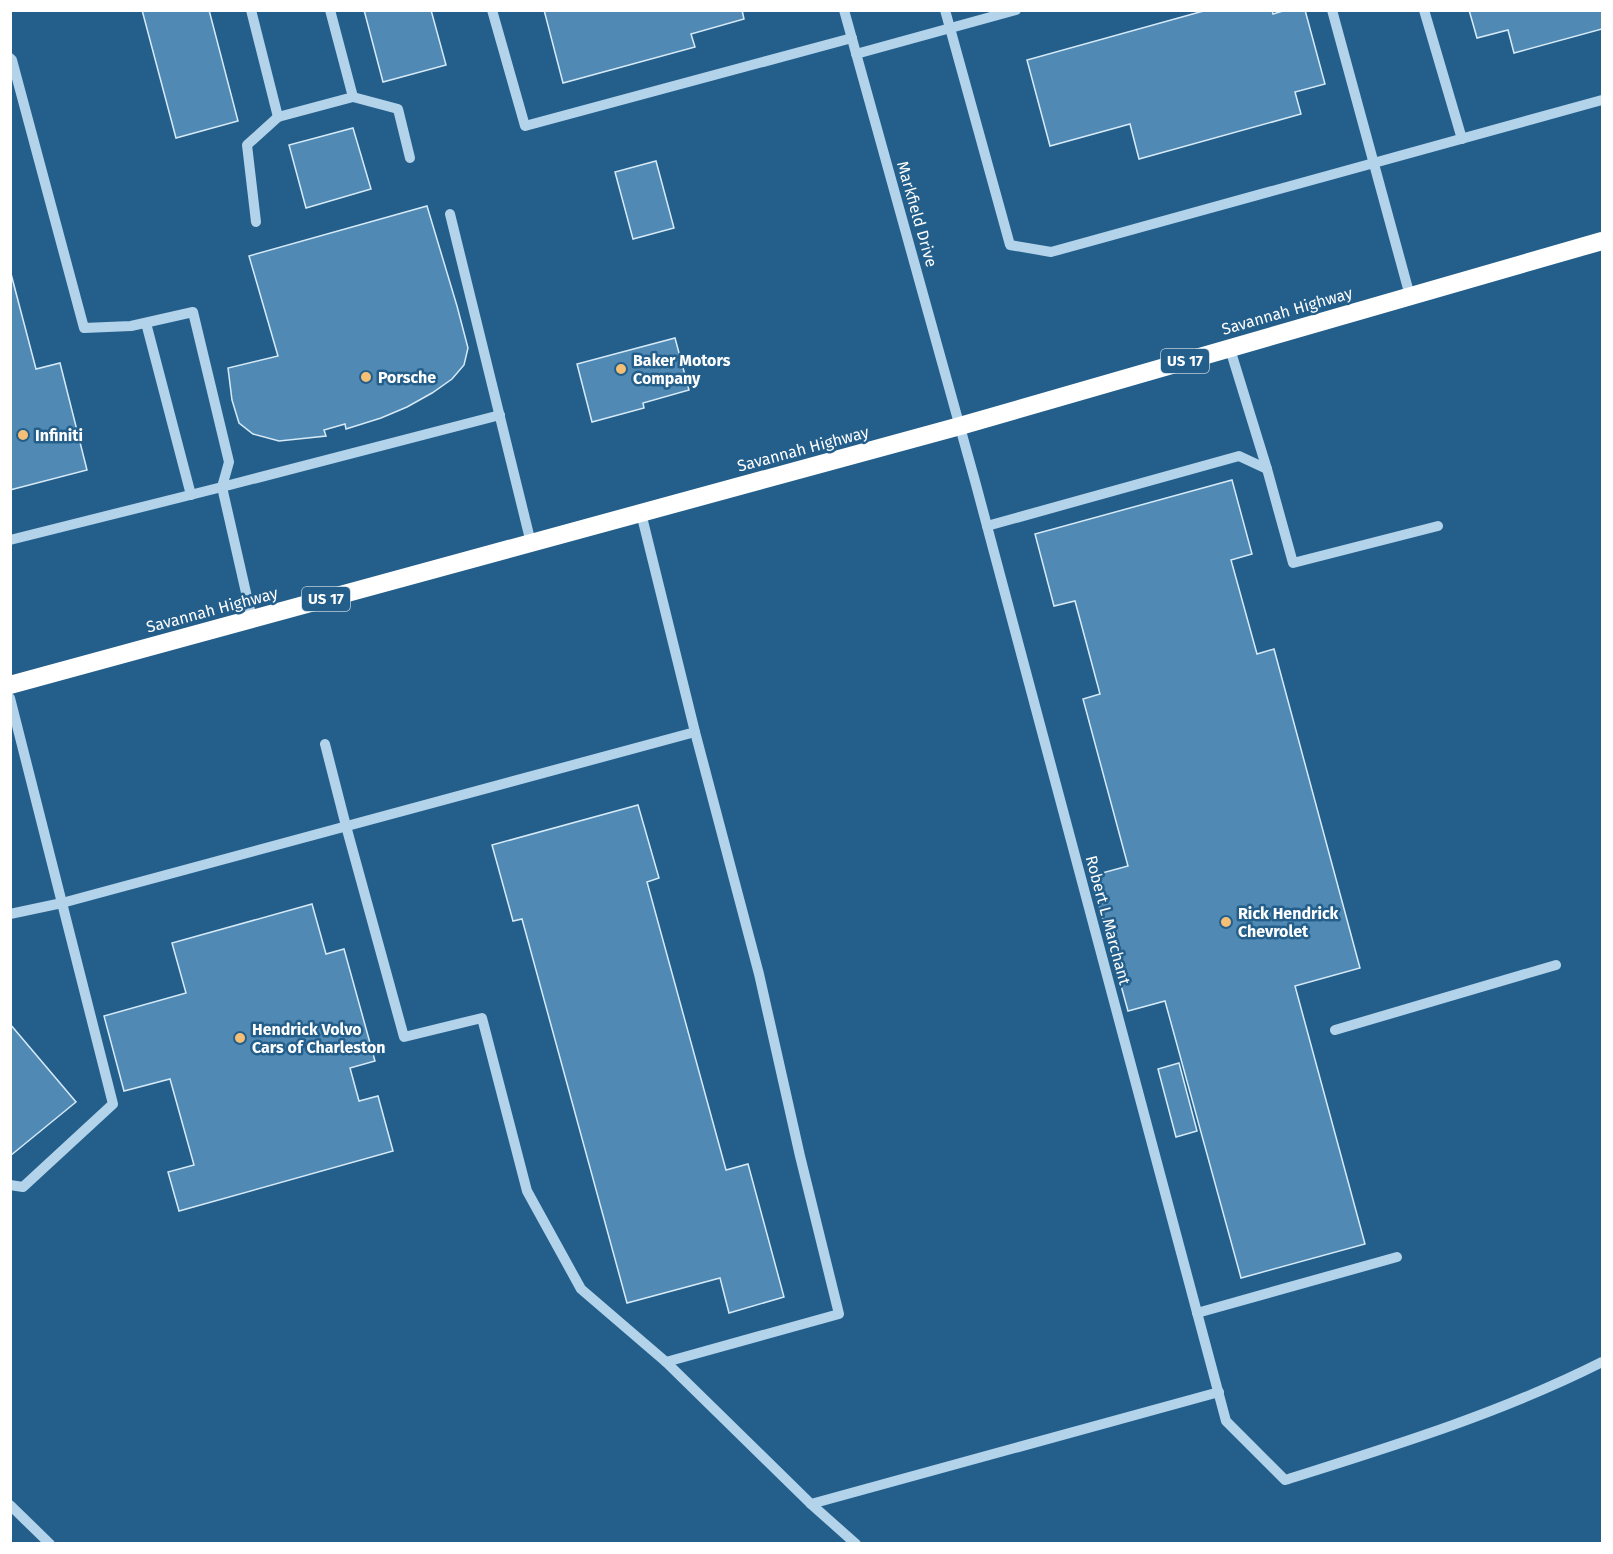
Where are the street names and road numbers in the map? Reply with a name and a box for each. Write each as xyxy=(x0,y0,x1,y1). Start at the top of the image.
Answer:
street label: Markfield Drive xyxy=(893,159,941,269)
street label: Savannah Highway xyxy=(1219,283,1355,339)
road number: US 17 xyxy=(1161,349,1209,373)
street label: Savannah Highway xyxy=(735,422,871,476)
street label: Savannah Highway xyxy=(144,583,280,637)
road number: US 17 xyxy=(302,587,350,611)
street label: Robert L Marchant xyxy=(1082,853,1134,987)

